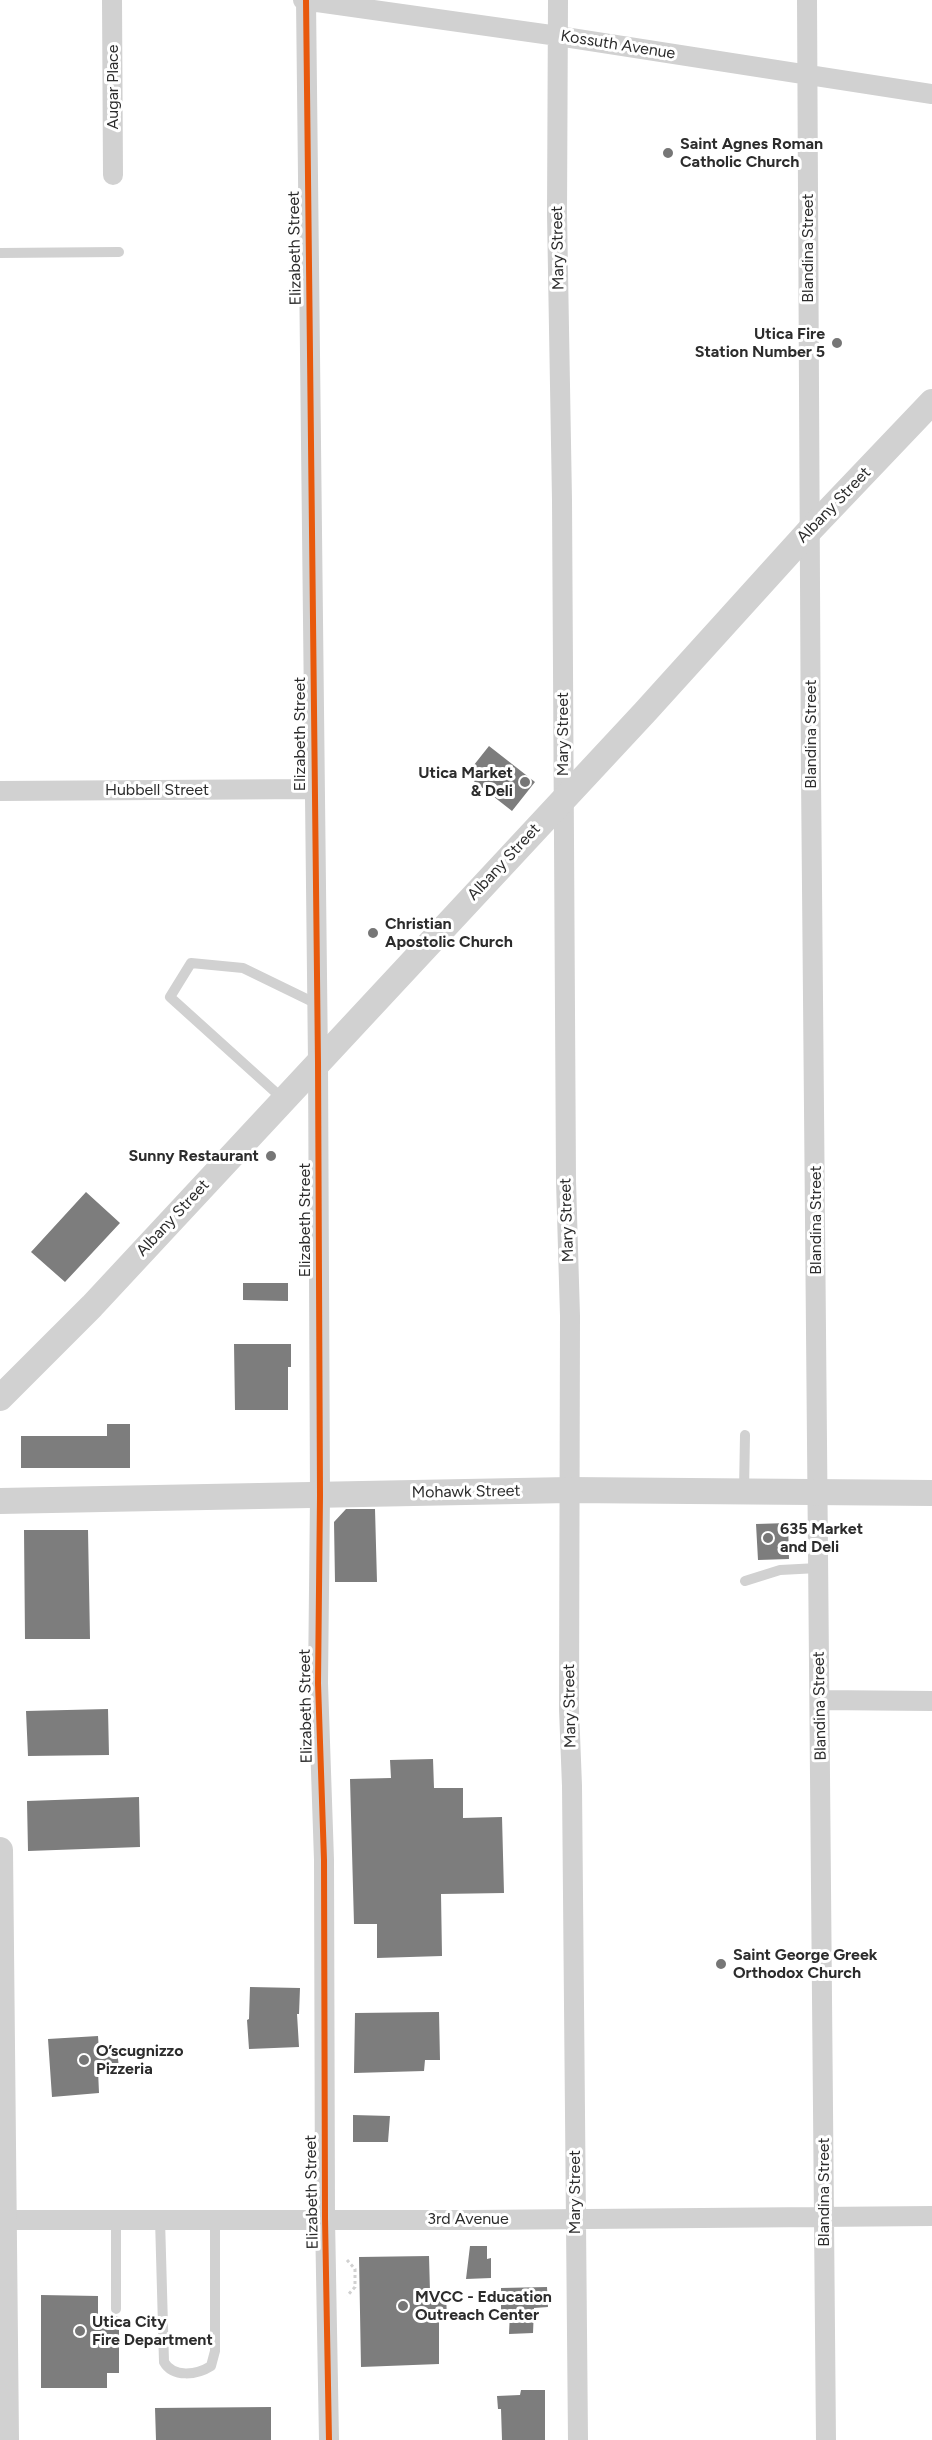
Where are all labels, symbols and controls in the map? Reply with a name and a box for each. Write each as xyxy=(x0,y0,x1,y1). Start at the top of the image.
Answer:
street label: Kossuth Avenue xyxy=(559,26,677,64)
street label: Augar Place xyxy=(103,44,123,130)
place label: Saint Agnes Roman Catholic Church xyxy=(680,134,823,172)
marker: Saint Agnes Roman Catholic Church xyxy=(661,146,675,160)
street label: Elizabeth Street xyxy=(284,191,306,305)
street label: Blandina Street xyxy=(798,193,818,303)
street label: Mary Street xyxy=(548,206,568,290)
place label: Utica Fire Station Number 5 xyxy=(695,324,825,362)
marker: Utica Fire Station Number 5 xyxy=(830,336,844,350)
street label: Albany Street xyxy=(793,463,875,547)
street label: Elizabeth Street xyxy=(290,677,310,791)
street label: Blandina Street xyxy=(801,679,821,789)
street label: Mary Street xyxy=(553,692,573,776)
place label: Utica Market & Deli xyxy=(418,763,513,801)
marker: Utica Market & Deli xyxy=(518,775,532,789)
street label: Hubbell Street xyxy=(105,780,209,800)
street label: Albany Street xyxy=(464,820,544,904)
place label: Christian Apostolic Church xyxy=(385,914,513,952)
marker: Christian Apostolic Church xyxy=(366,926,380,940)
place label: Sunny Restaurant xyxy=(129,1146,259,1166)
marker: Sunny Restaurant xyxy=(264,1149,278,1163)
street label: Elizabeth Street xyxy=(295,1163,315,1277)
street label: Blandina Street xyxy=(806,1165,826,1275)
street label: Albany Street xyxy=(133,1176,213,1260)
street label: Mary Street xyxy=(556,1178,578,1262)
street label: Mohawk Street xyxy=(411,1481,521,1503)
place label: 635 Market and Deli xyxy=(780,1519,863,1557)
marker: 635 Market and Deli xyxy=(761,1531,775,1545)
street label: Elizabeth Street xyxy=(295,1649,317,1763)
street label: Blandina Street xyxy=(809,1651,831,1761)
street label: Mary Street xyxy=(560,1664,580,1748)
place label: Saint George Greek Orthodox Church xyxy=(733,1945,877,1983)
marker: Saint George Greek Orthodox Church xyxy=(714,1957,728,1971)
place label: O’scugnizzo Pizzeria xyxy=(96,2041,183,2079)
marker: O’scugnizzo Pizzeria xyxy=(77,2053,91,2067)
street label: Elizabeth Street xyxy=(301,2135,323,2249)
street label: Blandina Street xyxy=(814,2137,834,2247)
street label: Mary Street xyxy=(565,2150,585,2234)
street label: 3rd Avenue xyxy=(427,2209,509,2229)
place label: MVCC - Education Outreach Center xyxy=(415,2287,552,2325)
marker: MVCC - Education Outreach Center xyxy=(396,2299,410,2313)
place label: Utica City Fire Department xyxy=(92,2312,213,2350)
marker: Utica City Fire Department xyxy=(73,2324,87,2338)

